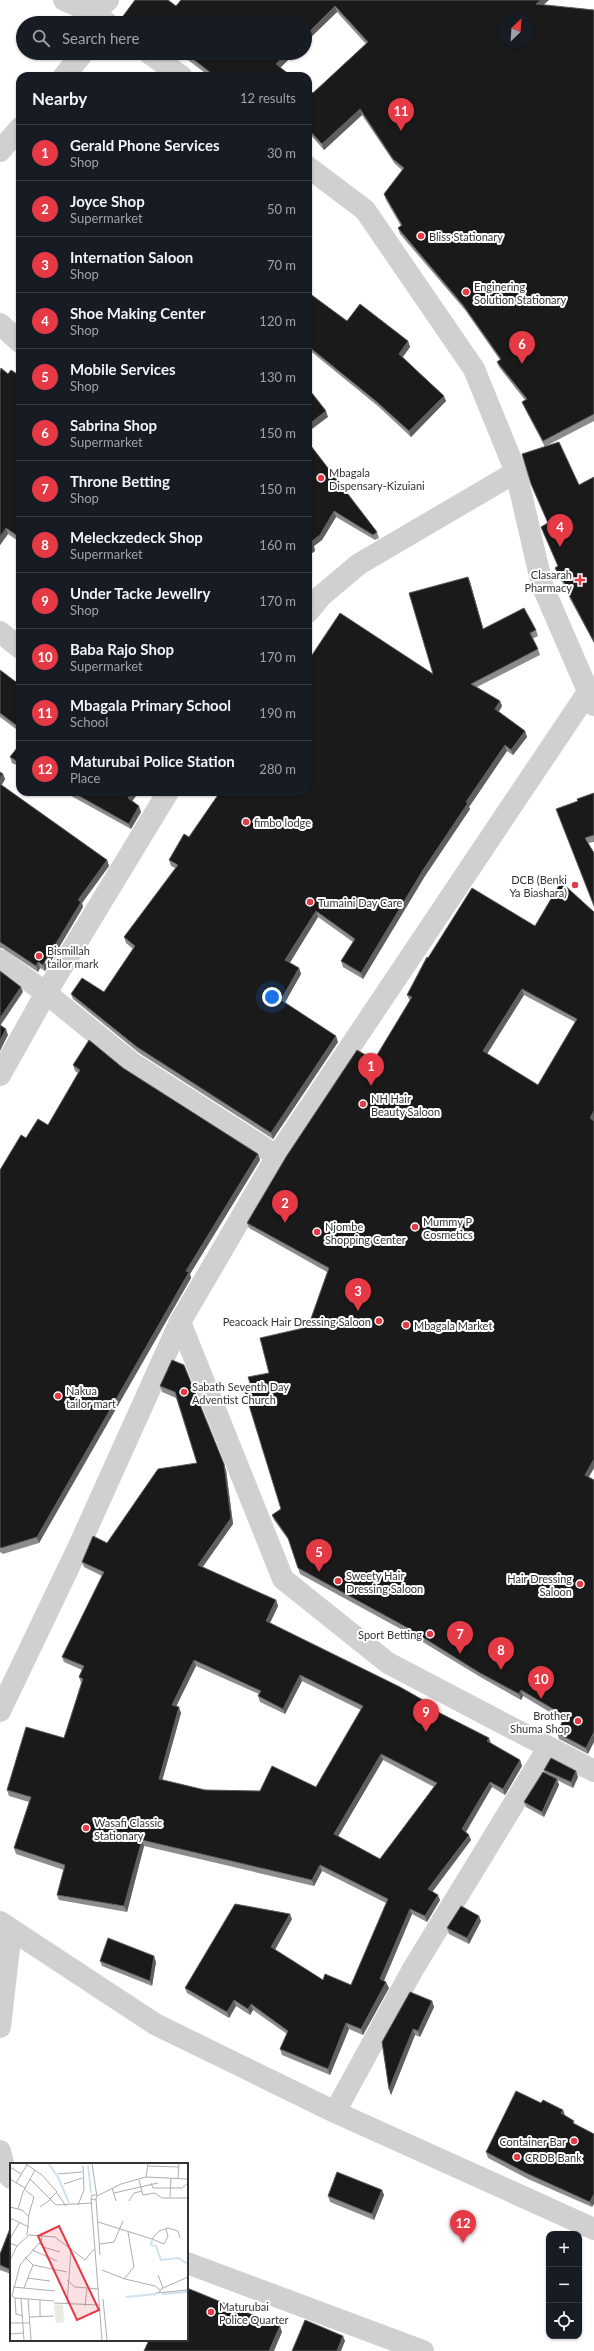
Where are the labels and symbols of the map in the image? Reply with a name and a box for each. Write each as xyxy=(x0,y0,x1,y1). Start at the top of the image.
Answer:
north arrow xyxy=(498,12,534,48)
pin: 11 xyxy=(388,98,414,131)
place label: Bliss Stationary xyxy=(429,230,503,243)
marker: Bliss Stationary xyxy=(416,231,426,241)
place label: Enginering Solution Stationary xyxy=(474,280,567,306)
marker: Enginering Solution Stationary xyxy=(461,287,471,297)
pin: 6 xyxy=(509,331,535,364)
place label: Mbagala Dispensary-Kizuiani xyxy=(329,466,425,492)
marker: Mbagala Dispensary-Kizuiani xyxy=(316,473,326,483)
pin: 4 xyxy=(547,514,573,547)
place label: Clasarah Pharmacy xyxy=(524,568,572,594)
marker: Clasarah Pharmacy xyxy=(575,575,585,585)
place label: fimbo lodge xyxy=(254,816,311,829)
marker: fimbo lodge xyxy=(241,817,251,827)
place label: DCB (Benki Ya Biashara) xyxy=(509,873,567,899)
marker: DCB (Benki Ya Biashara) xyxy=(570,880,580,890)
place label: Tumaini Day Care xyxy=(318,896,403,909)
marker: Tumaini Day Care xyxy=(305,897,315,907)
place label: Bismillah tailor mark xyxy=(47,944,99,970)
marker: Bismillah tailor mark xyxy=(34,951,44,961)
your location xyxy=(262,987,282,1007)
pin: 1 xyxy=(358,1053,384,1086)
place label: NH Hair Beauty Saloon xyxy=(371,1092,440,1118)
marker: NH Hair Beauty Saloon xyxy=(358,1099,368,1109)
pin: 2 xyxy=(272,1190,298,1223)
place label: Mummy P Cosmetics xyxy=(423,1215,473,1241)
place label: Njombe Shopping Center xyxy=(325,1220,406,1246)
marker: Mummy P Cosmetics xyxy=(410,1222,420,1232)
marker: Njombe Shopping Center xyxy=(312,1227,322,1237)
pin: 3 xyxy=(345,1278,371,1311)
place label: Peacoack Hair Dressing Saloon xyxy=(223,1315,371,1328)
marker: Peacoack Hair Dressing Saloon xyxy=(374,1316,384,1326)
place label: Mbagala Market xyxy=(414,1319,492,1332)
marker: Mbagala Market xyxy=(401,1320,411,1330)
place label: Sabath Seventh Day Adventist Church xyxy=(192,1380,289,1406)
place label: Nakua tailor mart xyxy=(66,1384,116,1410)
marker: Sabath Seventh Day Adventist Church xyxy=(179,1387,189,1397)
marker: Nakua tailor mart xyxy=(53,1391,63,1401)
pin: 5 xyxy=(306,1539,332,1572)
place label: Sweety Hair Dressing Saloon xyxy=(346,1569,423,1595)
place label: Hair Dressing Saloon xyxy=(507,1572,572,1598)
marker: Sweety Hair Dressing Saloon xyxy=(333,1576,343,1586)
marker: Hair Dressing Saloon xyxy=(575,1579,585,1589)
pin: 7 xyxy=(447,1621,473,1654)
place label: Sport Betting xyxy=(358,1628,422,1641)
marker: Sport Betting xyxy=(425,1629,435,1639)
pin: 8 xyxy=(488,1637,514,1670)
pin: 10 xyxy=(528,1666,554,1699)
pin: 9 xyxy=(413,1699,439,1732)
place label: Brother Shuma Shop xyxy=(510,1709,570,1735)
marker: Brother Shuma Shop xyxy=(573,1716,583,1726)
place label: Wasafi Classic Stationary xyxy=(94,1816,162,1842)
marker: Wasafi Classic Stationary xyxy=(81,1823,91,1833)
place label: Container Bar xyxy=(499,2135,566,2148)
marker: Container Bar xyxy=(569,2136,579,2146)
place label: CRDB Bank xyxy=(525,2151,582,2164)
marker: CRDB Bank xyxy=(512,2152,522,2162)
inset map xyxy=(10,2163,188,2341)
pin: 12 xyxy=(450,2210,476,2243)
place label: Maturubai Police Quarter xyxy=(219,2300,289,2326)
marker: Maturubai Police Quarter xyxy=(206,2307,216,2317)

